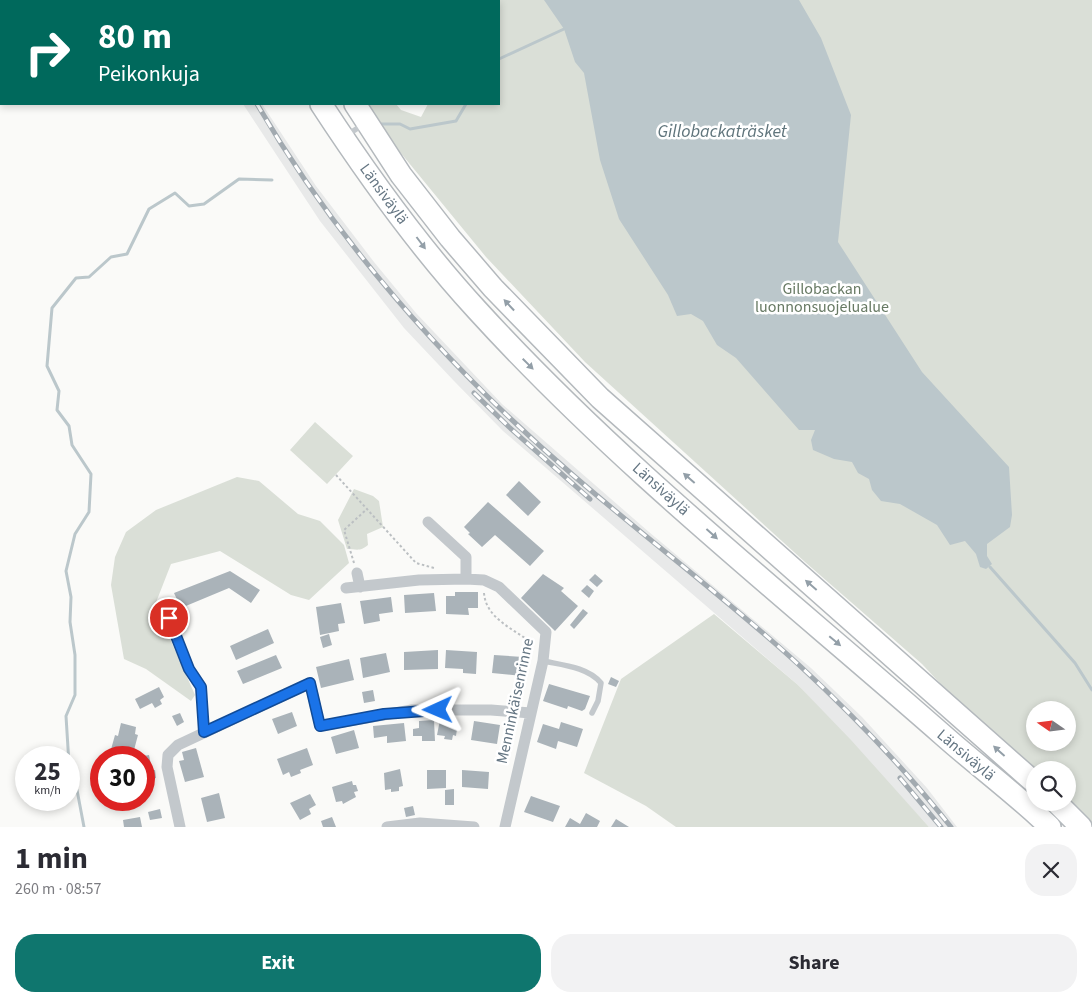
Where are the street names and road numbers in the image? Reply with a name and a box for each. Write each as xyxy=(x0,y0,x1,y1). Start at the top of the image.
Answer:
street label: Länsiväylä xyxy=(355,159,413,229)
street label: Länsiväylä xyxy=(628,457,694,521)
street label: Menninkäisenrinne xyxy=(491,636,539,766)
street label: Länsiväylä xyxy=(932,724,1000,786)

